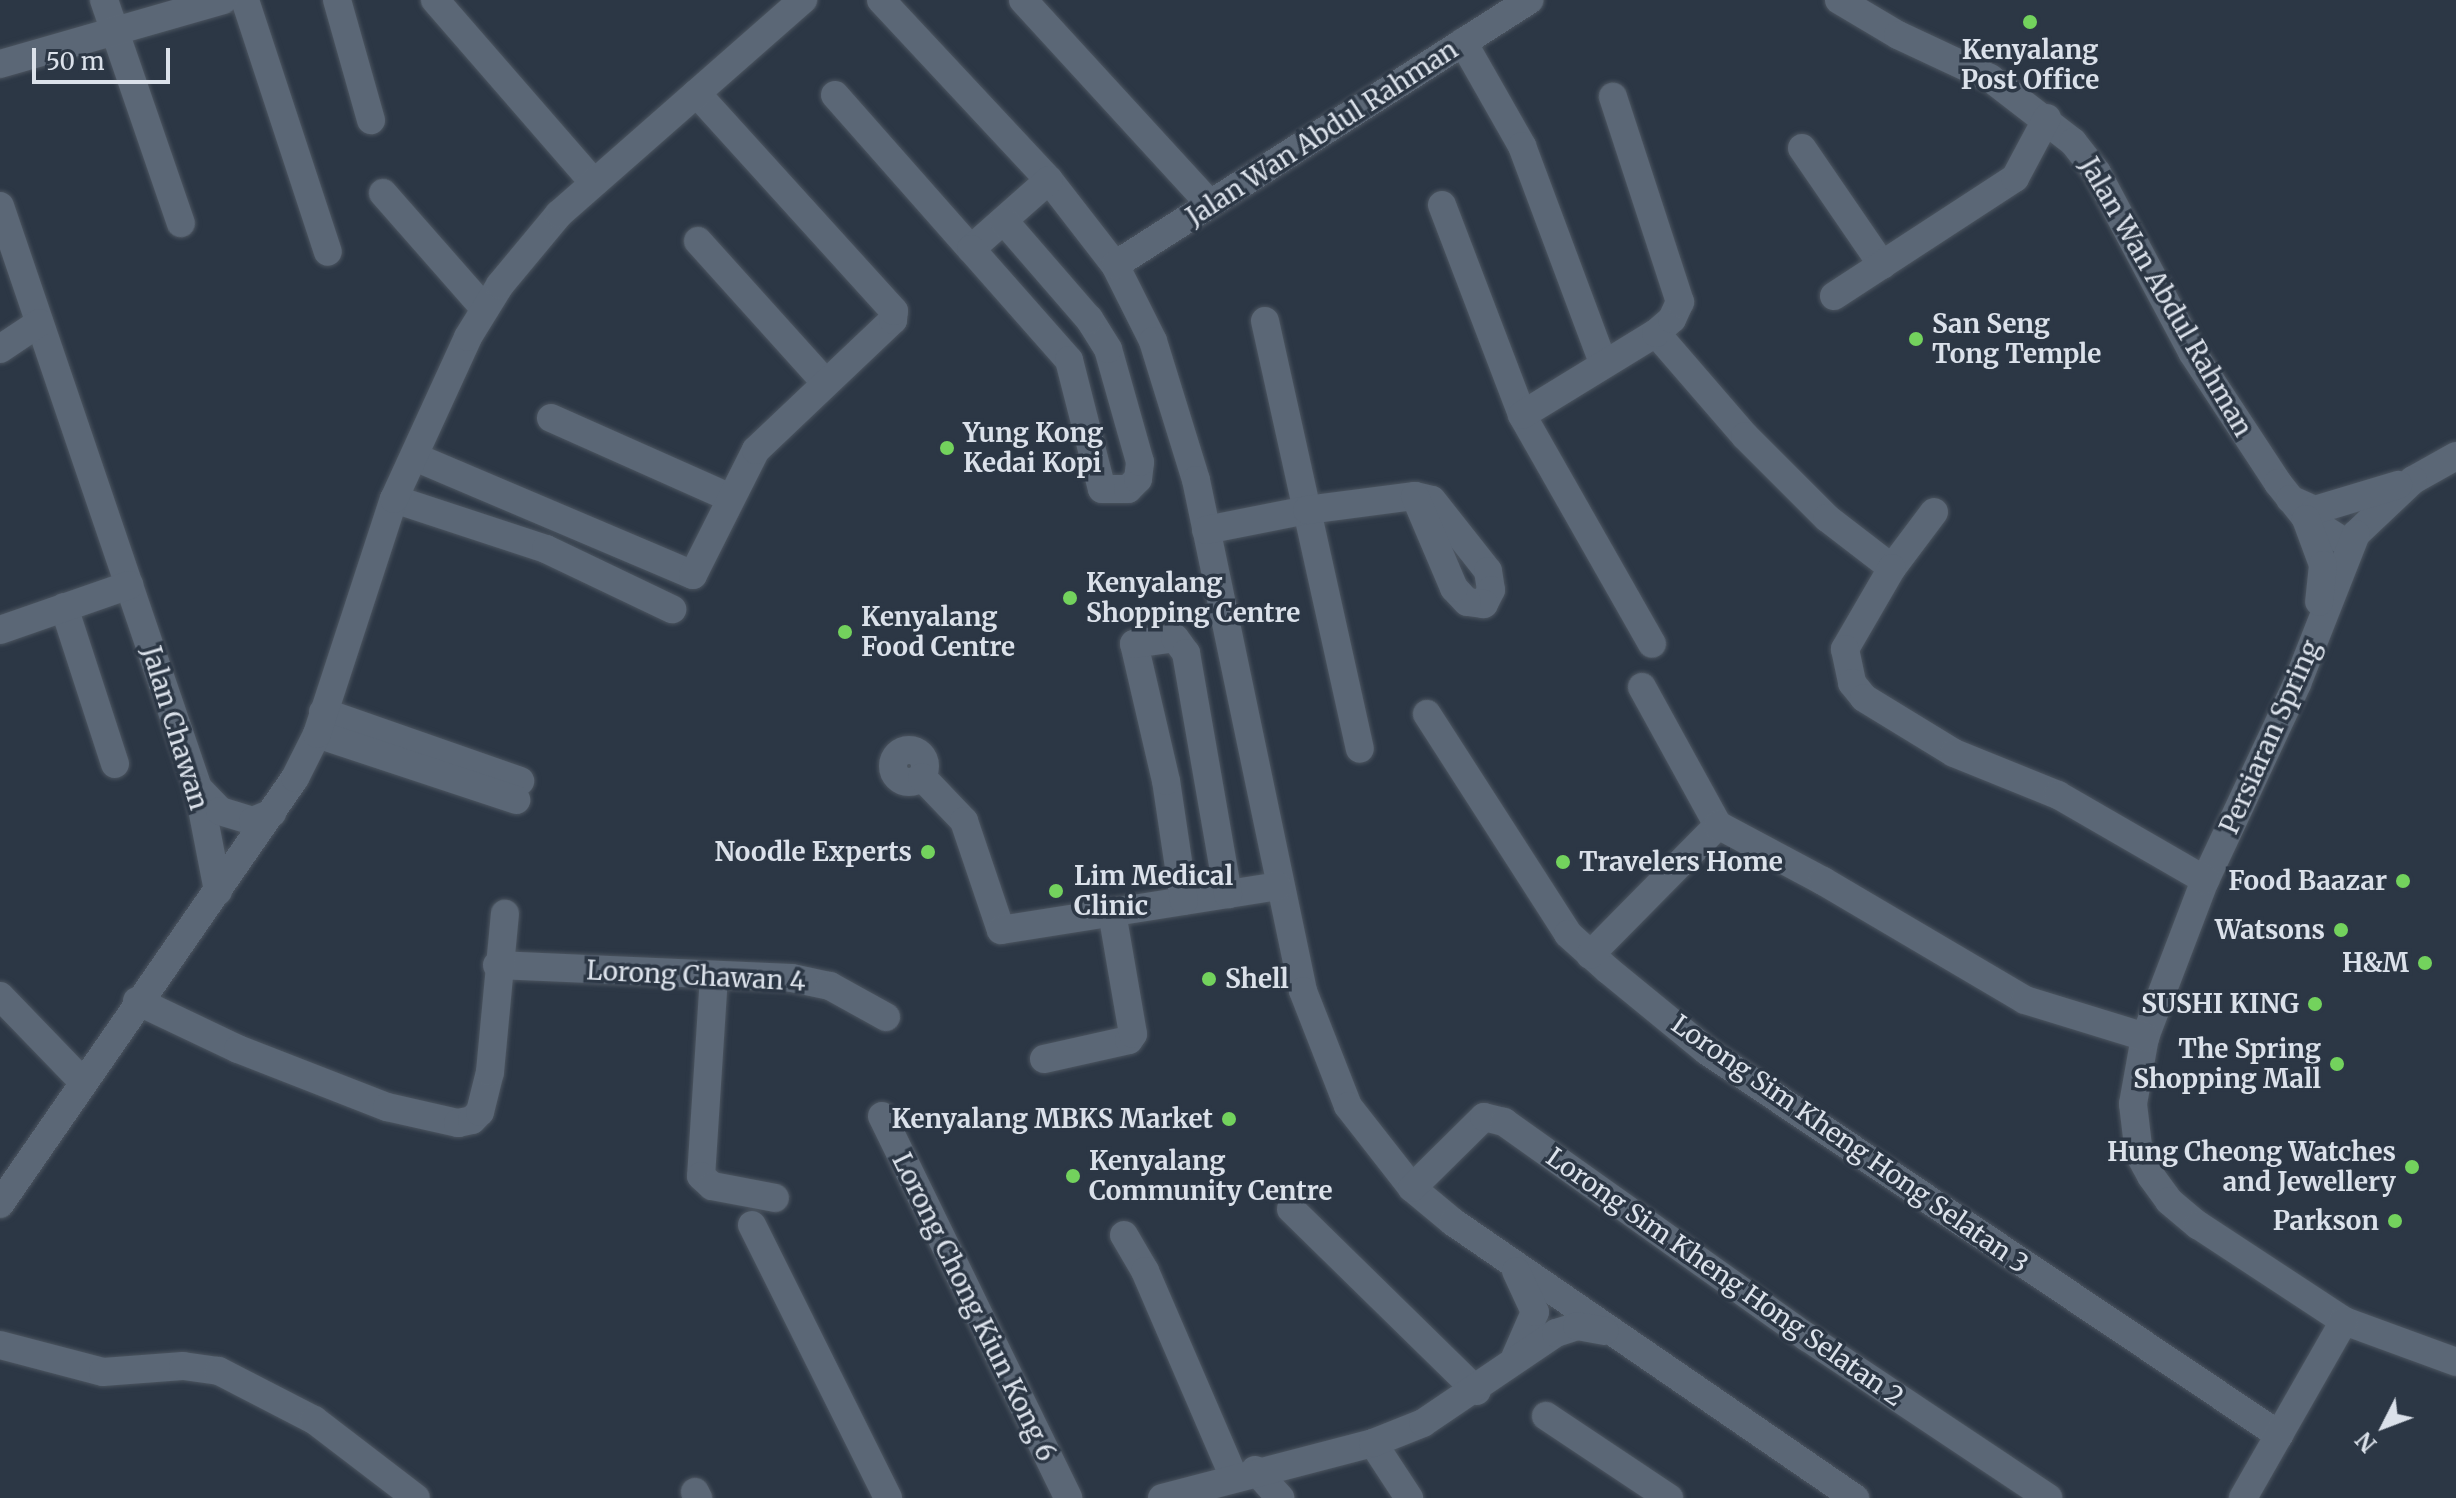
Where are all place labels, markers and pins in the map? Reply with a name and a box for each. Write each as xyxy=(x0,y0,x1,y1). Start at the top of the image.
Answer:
marker: Kenyalang Post Office xyxy=(2021,13,2039,31)
place label: Kenyalang Post Office xyxy=(1961,34,2099,96)
place label: San Seng Tong Temple xyxy=(1932,308,2101,370)
marker: San Seng Tong Temple xyxy=(1907,330,1925,348)
place label: Yung Kong Kedai Kopi xyxy=(963,417,1103,478)
marker: Yung Kong Kedai Kopi xyxy=(938,439,956,457)
place label: Kenyalang Shopping Centre xyxy=(1086,567,1300,628)
marker: Kenyalang Shopping Centre xyxy=(1061,589,1079,607)
place label: Kenyalang Food Centre xyxy=(861,601,1015,662)
marker: Kenyalang Food Centre xyxy=(836,623,854,641)
place label: Noodle Experts xyxy=(715,836,912,868)
marker: Noodle Experts xyxy=(919,843,937,861)
place label: Travelers Home xyxy=(1579,846,1783,878)
marker: Travelers Home xyxy=(1554,853,1572,871)
place label: Lim Medical Clinic xyxy=(1074,860,1233,922)
place label: Food Baazar xyxy=(2228,865,2387,897)
marker: Food Baazar xyxy=(2394,872,2412,890)
marker: Lim Medical Clinic xyxy=(1045,880,1067,902)
place label: Watsons xyxy=(2215,914,2325,946)
marker: Watsons xyxy=(2332,921,2350,939)
place label: H&M xyxy=(2342,947,2409,979)
marker: H&M xyxy=(2416,954,2434,972)
place label: Shell xyxy=(1225,963,1289,995)
marker: Shell xyxy=(1200,970,1218,988)
place label: SUSHI KING xyxy=(2141,988,2299,1020)
marker: SUSHI KING xyxy=(2306,995,2324,1013)
place label: The Spring Shopping Mall xyxy=(2133,1033,2321,1094)
marker: The Spring Shopping Mall xyxy=(2328,1055,2346,1073)
place label: Kenyalang MBKS Market xyxy=(892,1103,1213,1135)
marker: Kenyalang MBKS Market xyxy=(1220,1110,1238,1128)
place label: Hung Cheong Watches and Jewellery xyxy=(2107,1136,2396,1198)
place label: Kenyalang Community Centre xyxy=(1089,1145,1332,1206)
marker: Hung Cheong Watches and Jewellery xyxy=(2403,1158,2421,1176)
marker: Kenyalang Community Centre xyxy=(1064,1167,1082,1185)
place label: Parkson xyxy=(2273,1205,2379,1237)
marker: Parkson xyxy=(2386,1212,2404,1230)

